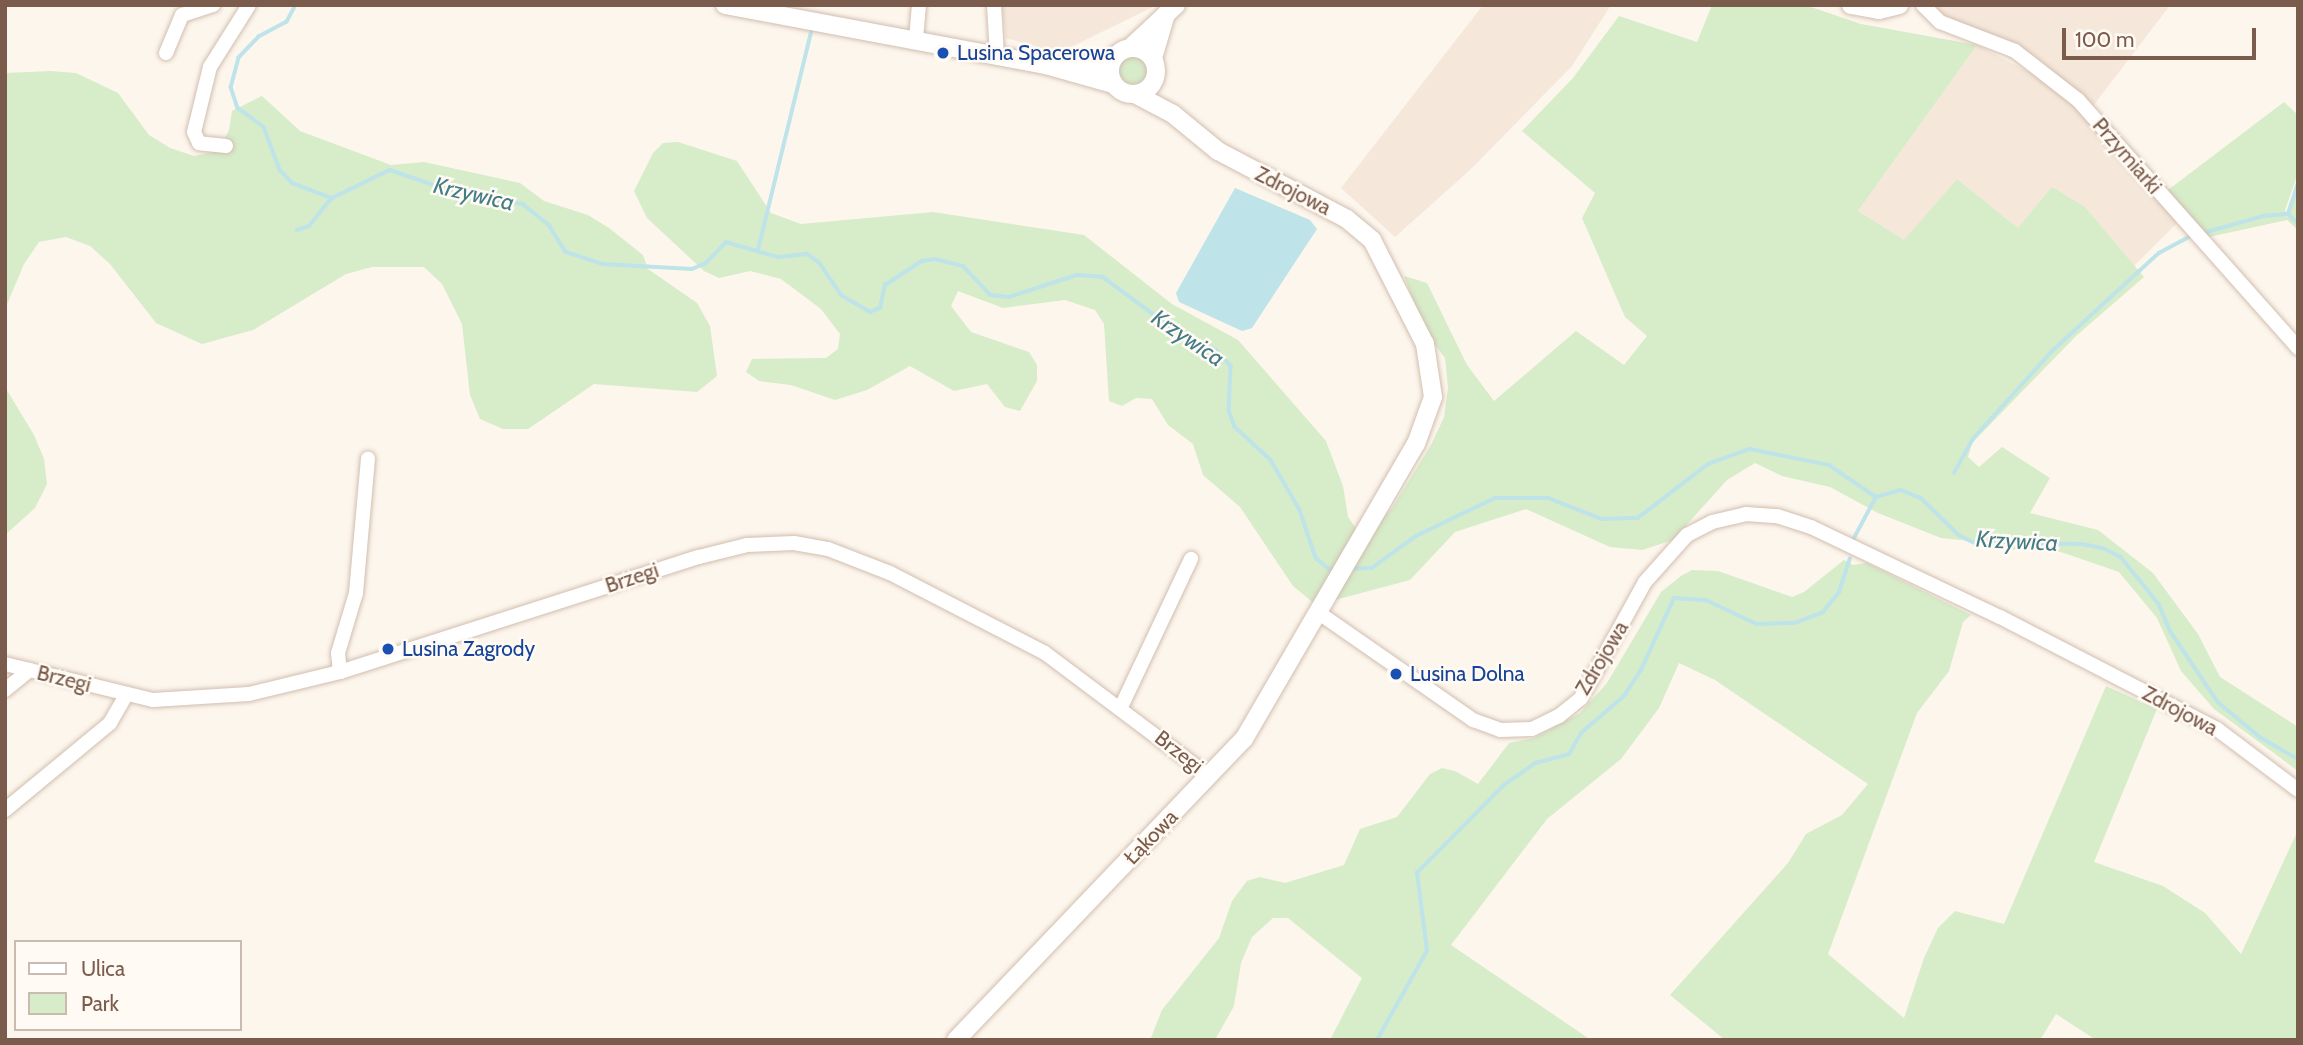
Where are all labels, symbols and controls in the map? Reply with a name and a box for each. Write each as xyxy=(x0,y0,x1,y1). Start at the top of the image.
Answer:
scale bar xyxy=(2065,14,2259,58)
text: 100 m xyxy=(2075,27,2134,52)
place label: Lusina Spacerowa xyxy=(957,40,1115,66)
marker: Lusina Spacerowa xyxy=(935,45,951,61)
street label: Przymiarki xyxy=(2087,113,2167,199)
street label: Zdrojowa xyxy=(1251,161,1335,221)
water label: Krzywica xyxy=(431,171,517,217)
water label: Krzywica xyxy=(1146,304,1230,372)
water label: Krzywica xyxy=(1975,525,2059,557)
street label: Brzegi xyxy=(602,558,662,598)
street label: Zdrojowa xyxy=(1570,617,1634,699)
place label: Lusina Zagrody xyxy=(402,636,535,662)
marker: Lusina Zagrody xyxy=(380,641,396,657)
street label: Brzegi xyxy=(34,660,94,698)
place label: Lusina Dolna xyxy=(1410,661,1525,687)
marker: Lusina Dolna xyxy=(1388,666,1404,682)
street label: Zdrojowa xyxy=(2138,681,2222,741)
street label: Brzegi xyxy=(1150,725,1208,779)
street label: Łąkowa xyxy=(1119,804,1183,870)
legend xyxy=(14,940,242,1031)
text: Ulica xyxy=(81,956,125,981)
text: Park xyxy=(81,991,119,1016)

